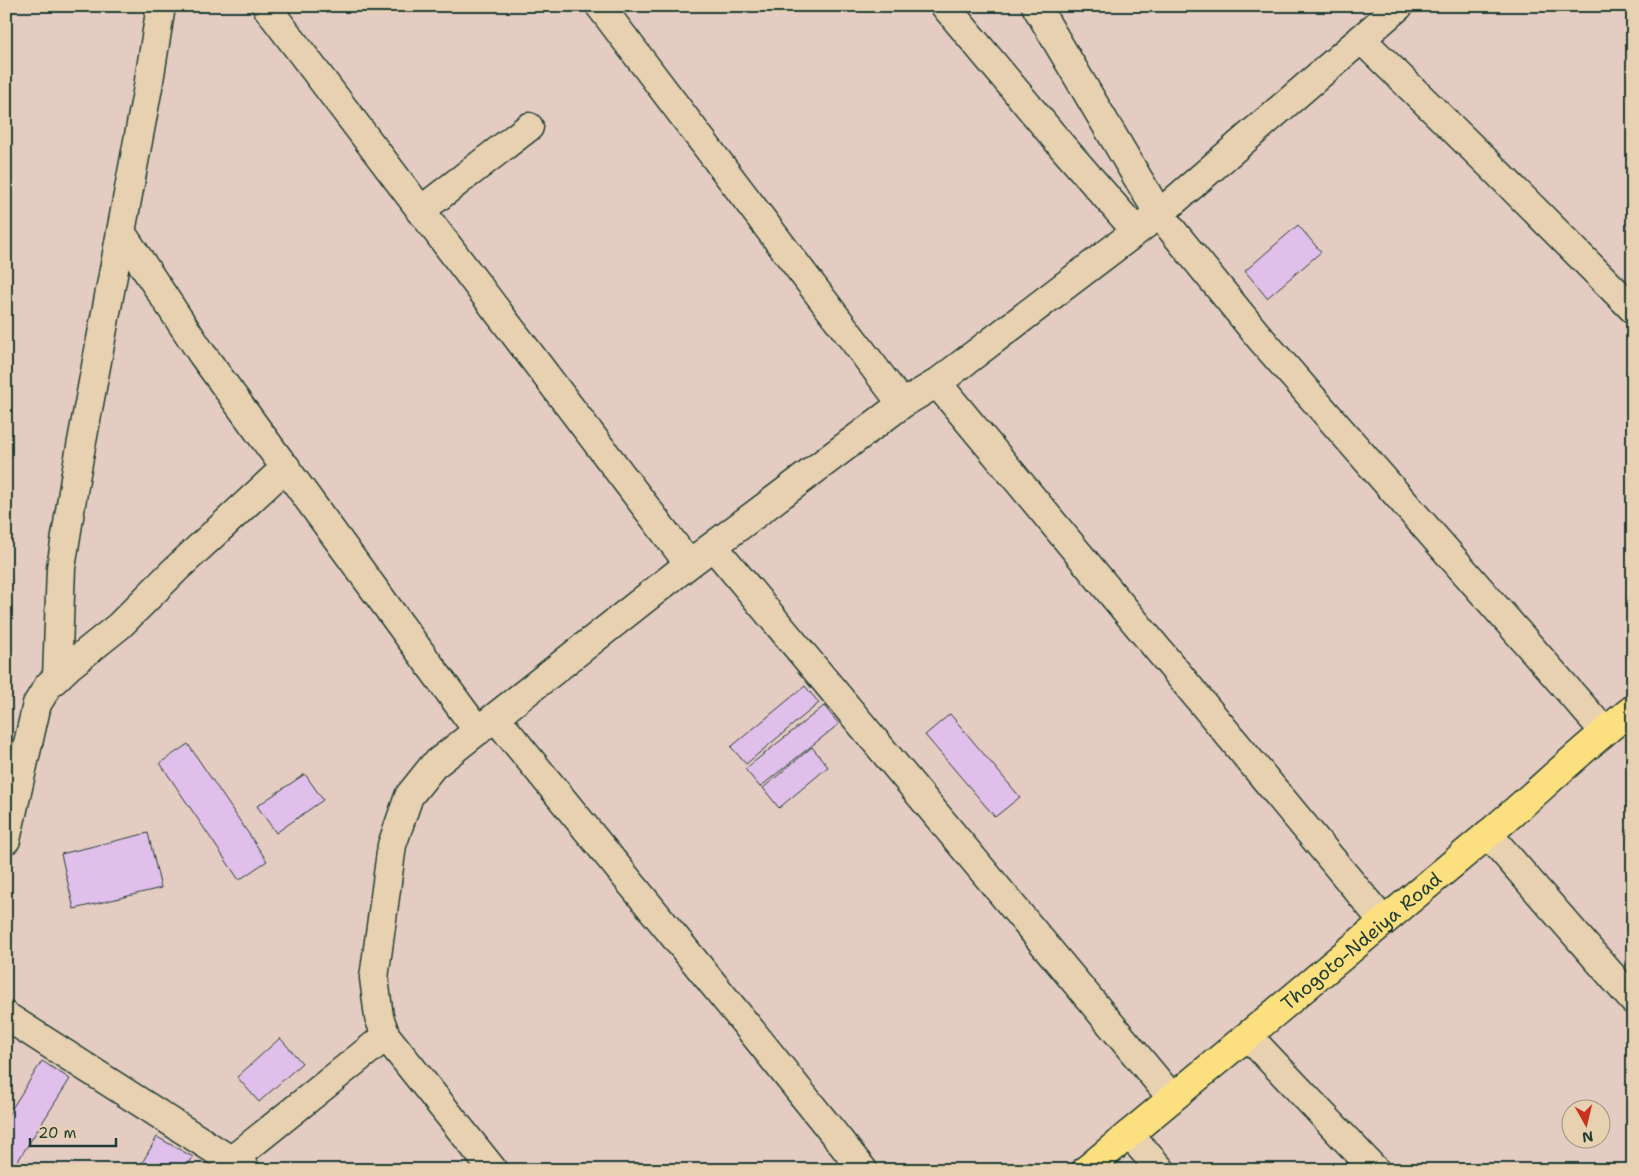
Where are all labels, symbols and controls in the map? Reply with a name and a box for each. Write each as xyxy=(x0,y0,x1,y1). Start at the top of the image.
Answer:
street label: Thogoto-Ndeiya Road xyxy=(1276,867,1447,1016)
north arrow xyxy=(1562,1098,1612,1148)
scale bar xyxy=(30,1116,116,1148)
text: 20 m xyxy=(38,1123,77,1143)
text: N xyxy=(1581,1127,1595,1147)

